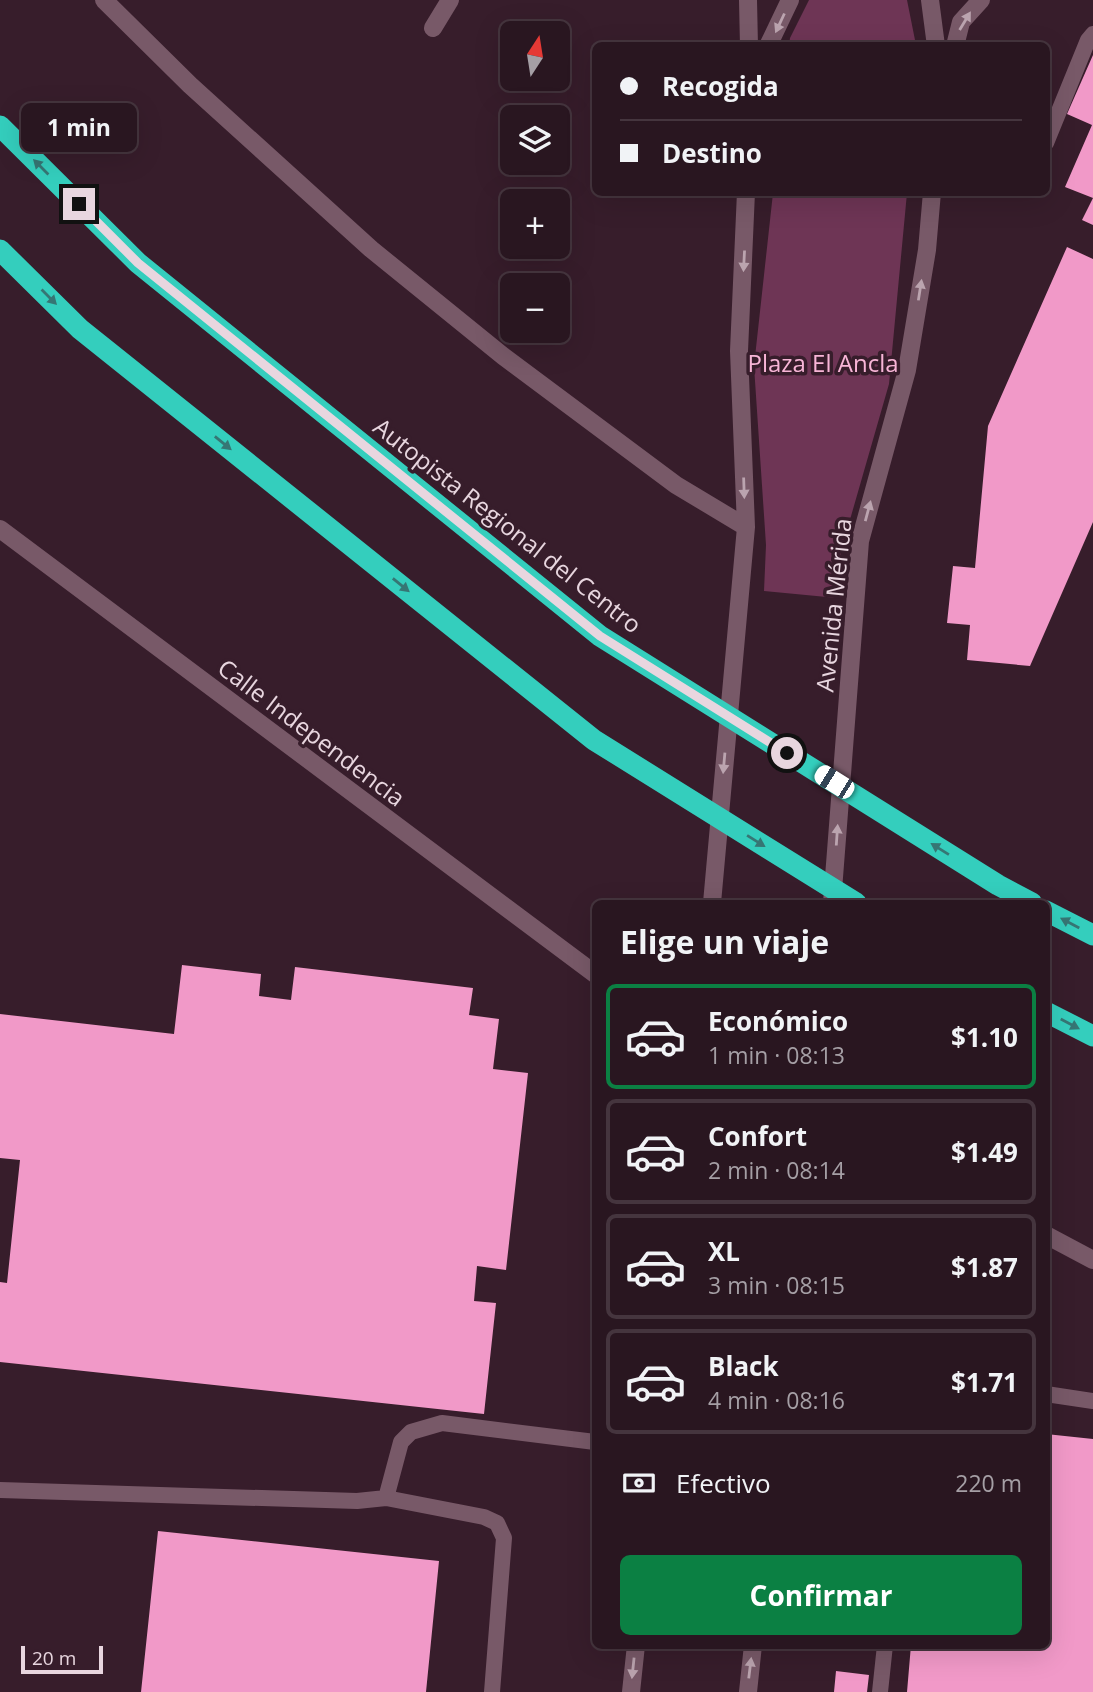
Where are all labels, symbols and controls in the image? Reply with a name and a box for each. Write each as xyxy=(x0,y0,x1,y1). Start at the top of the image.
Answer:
one-way arrow xyxy=(958,11,971,31)
one-way arrow xyxy=(774,13,786,33)
north arrow xyxy=(500,21,570,91)
map controls xyxy=(500,21,570,343)
text: Recogida xyxy=(662,68,779,104)
callout: 1 min xyxy=(21,102,137,152)
button: layers xyxy=(500,105,570,175)
text: 1 min xyxy=(47,111,111,143)
text: Destino xyxy=(662,135,762,171)
one-way arrow xyxy=(33,159,49,175)
route end xyxy=(63,188,95,220)
button: + xyxy=(500,189,570,259)
one-way arrow xyxy=(738,250,749,272)
button: − xyxy=(500,273,570,343)
one-way arrow xyxy=(915,279,926,301)
one-way arrow xyxy=(40,289,57,306)
park label: Plaza El Ancla xyxy=(747,346,899,379)
street label: Autopista Regional del Centro xyxy=(367,410,649,640)
one-way arrow xyxy=(215,435,232,450)
one-way arrow xyxy=(739,477,750,499)
one-way arrow xyxy=(863,500,874,522)
street label: Avenida Mérida xyxy=(807,516,859,694)
one-way arrow xyxy=(391,578,409,593)
street label: Calle Independencia xyxy=(212,651,412,813)
route start xyxy=(771,737,803,769)
one-way arrow xyxy=(718,753,729,775)
car xyxy=(811,762,858,802)
one-way arrow xyxy=(832,824,843,846)
one-way arrow xyxy=(746,834,765,847)
one-way arrow xyxy=(930,842,949,855)
one-way arrow xyxy=(1060,917,1080,929)
text: Elige un viaje xyxy=(620,920,829,963)
text: Económico xyxy=(708,1003,848,1039)
icon: car xyxy=(624,1005,687,1068)
text: $1.10 xyxy=(951,1019,1018,1055)
one-way arrow xyxy=(1060,1019,1080,1030)
text: 1 min · 08:13 xyxy=(708,1039,845,1071)
text: Confort xyxy=(708,1118,807,1154)
icon: car xyxy=(624,1120,687,1183)
text: $1.49 xyxy=(951,1134,1018,1170)
text: 2 min · 08:14 xyxy=(708,1154,845,1186)
text: XL xyxy=(708,1233,740,1269)
icon: car xyxy=(624,1235,687,1298)
text: $1.87 xyxy=(951,1249,1018,1285)
text: 3 min · 08:15 xyxy=(708,1269,845,1301)
text: Black xyxy=(708,1348,779,1384)
icon: car xyxy=(624,1350,687,1413)
text: $1.71 xyxy=(951,1364,1018,1400)
text: 4 min · 08:16 xyxy=(708,1384,845,1416)
icon: cash xyxy=(620,1464,658,1502)
text: Efectivo xyxy=(676,1465,771,1501)
text: 220 m xyxy=(955,1467,1022,1499)
button: Confirmar xyxy=(620,1555,1022,1635)
scale bar xyxy=(21,1643,103,1675)
text: 20 m xyxy=(32,1645,76,1671)
one-way arrow xyxy=(745,1657,756,1679)
one-way arrow xyxy=(628,1658,639,1680)

